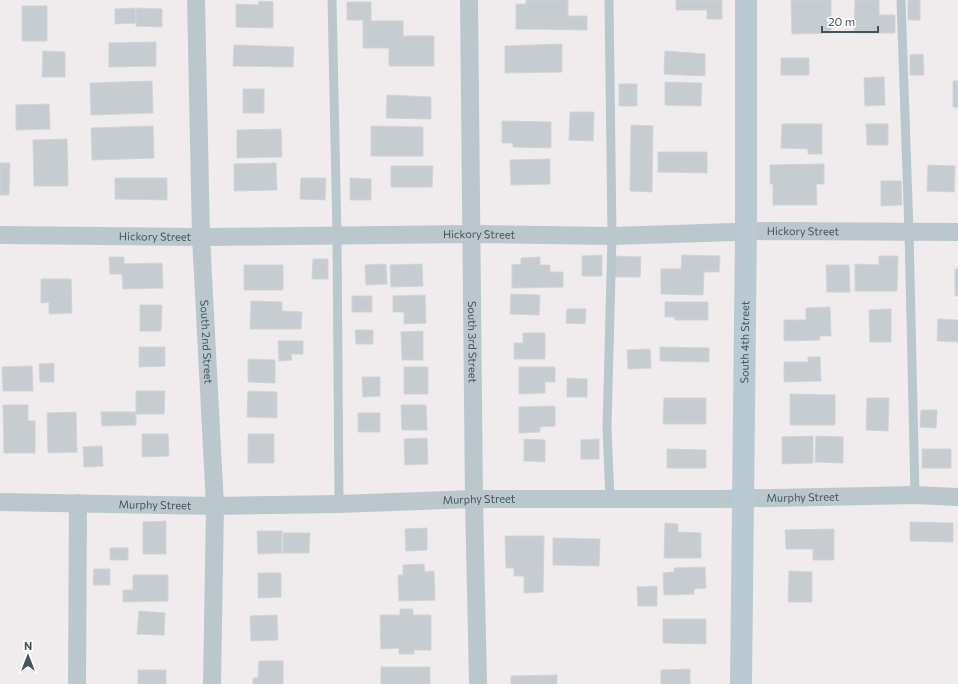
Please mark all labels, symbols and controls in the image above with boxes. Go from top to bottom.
scale bar [822,8,878,34]
text: 20 m [828,14,855,28]
street label: Hickory Street [767,224,839,237]
street label: Hickory Street [443,227,516,241]
street label: Hickory Street [119,229,192,243]
street label: South 2nd Street [198,299,216,385]
street label: South 4th Street [737,300,751,383]
street label: South 3rd Street [466,301,480,384]
street label: Murphy Street [766,490,840,504]
street label: Murphy Street [442,492,516,506]
street label: Murphy Street [119,497,192,512]
north arrow [8,636,48,676]
text: N [24,639,32,652]

